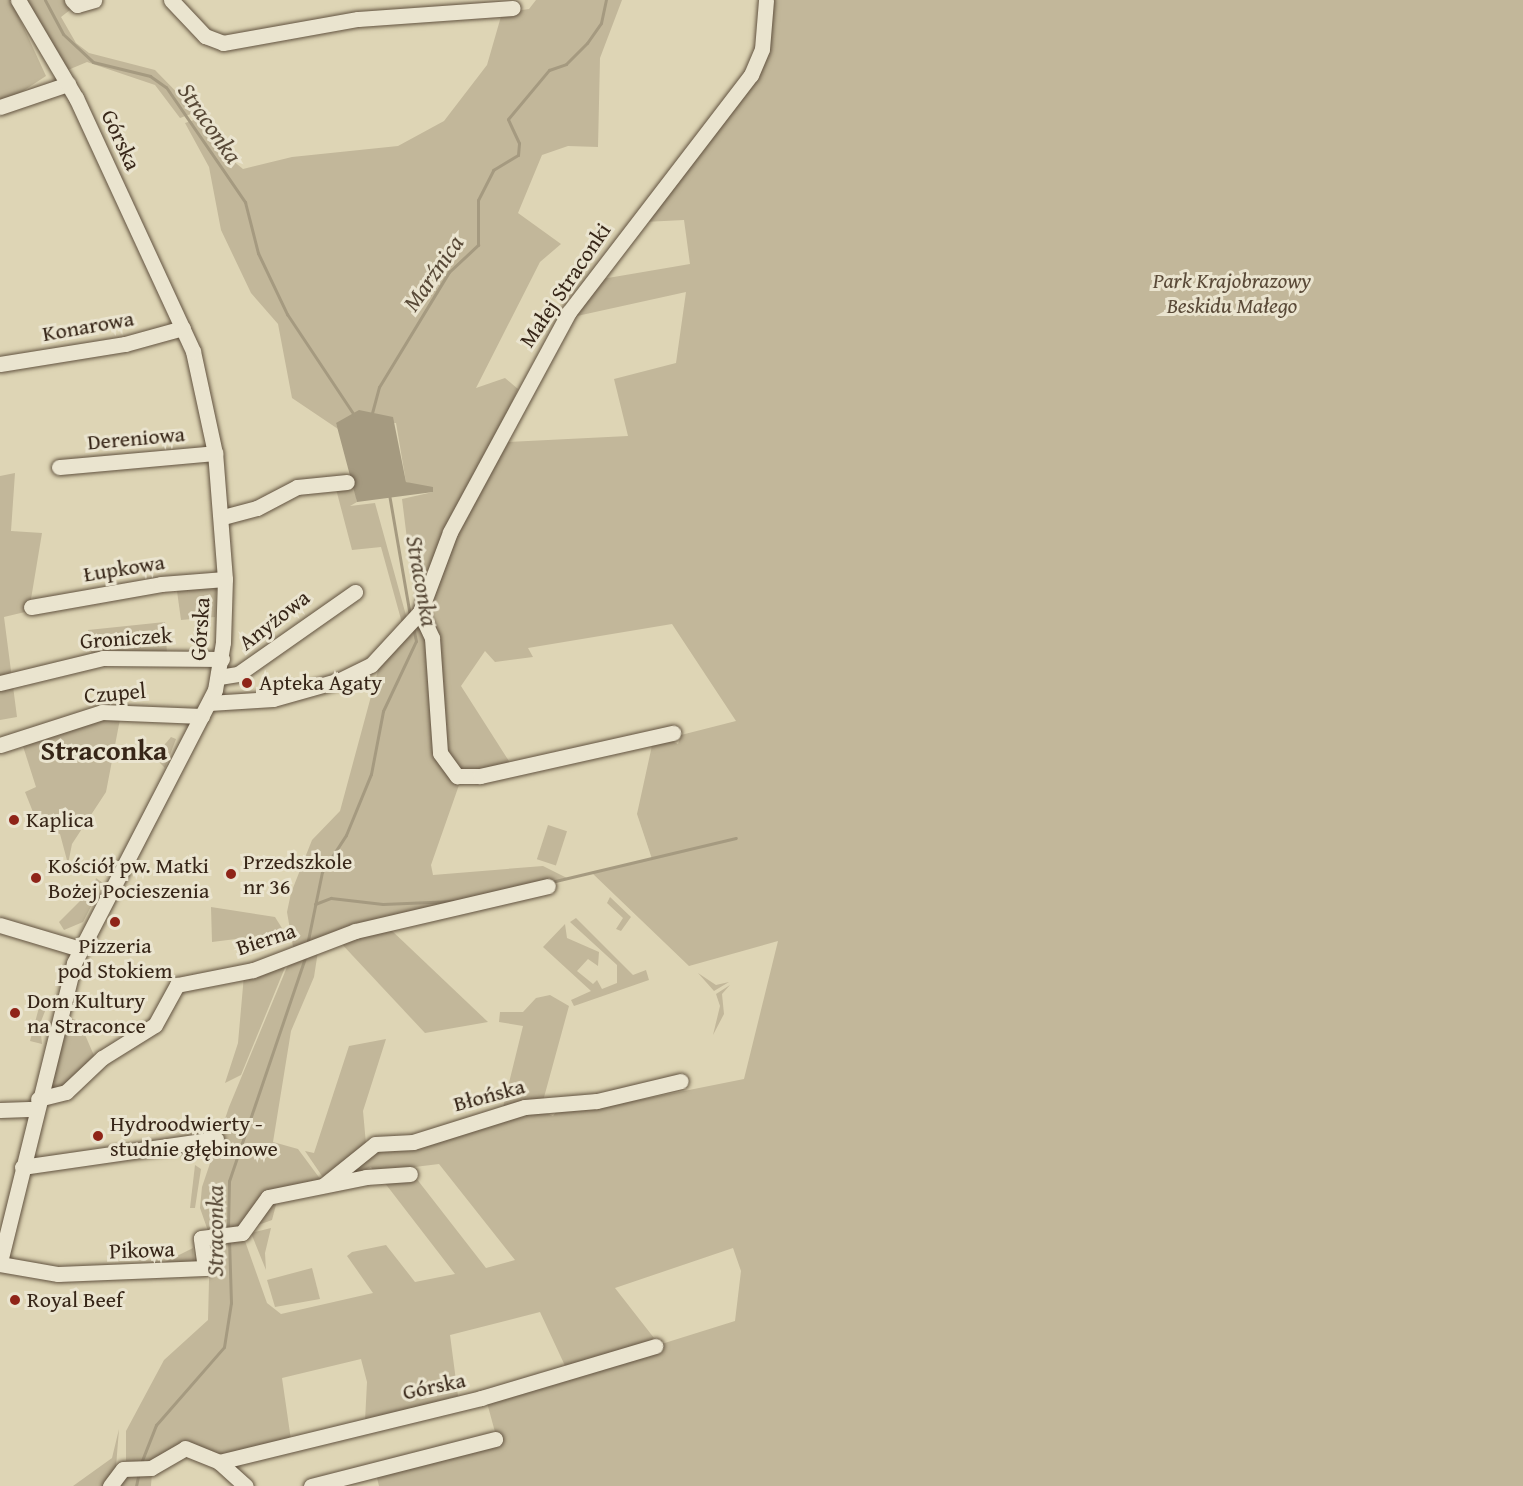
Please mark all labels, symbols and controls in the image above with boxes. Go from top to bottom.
water label: Straconka [172,77,248,169]
street label: Górska [96,106,146,174]
street label: Małej Straconki [514,218,616,352]
water label: Marźnica [397,229,469,317]
park label: Park Krajobrazowy Beskidu Małego [1153,267,1311,318]
street label: Konarowa [40,305,136,347]
street label: Dereniowa [86,421,186,455]
water label: Straconka [400,533,444,629]
street label: Łupkowa [82,549,166,587]
street label: Anyżowa [233,584,315,656]
street label: Górska [185,596,215,662]
street label: Groniczek [79,622,173,654]
place label: Apteka Agaty [259,670,382,696]
marker: Apteka Agaty [240,676,254,690]
street label: Czupel [83,677,147,709]
district label: Straconka [41,733,167,767]
place label: Kaplica [26,807,94,833]
marker: Kaplica [7,813,21,827]
place label: Przedszkole nr 36 [243,848,352,900]
place label: Kościół pw. Matki Bożej Pocieszenia [48,852,209,903]
marker: Przedszkole nr 36 [224,867,238,881]
marker: Kościół pw. Matki Bożej Pocieszenia [29,871,43,885]
marker: Pizzeria pod Stokiem [108,915,122,929]
street label: Bierna [233,917,299,961]
place label: Pizzeria pod Stokiem [57,932,173,984]
place label: Dom Kultury na Straconce [27,987,146,1038]
marker: Dom Kultury na Straconce [8,1006,22,1020]
street label: Błońska [450,1073,528,1117]
place label: Hydroodwierty - studnie głębinowe [110,1110,278,1162]
marker: Hydroodwierty - studnie głębinowe [91,1129,105,1143]
water label: Straconka [201,1185,229,1277]
street label: Pikowa [109,1236,175,1264]
place label: Royal Beef [27,1287,123,1313]
marker: Royal Beef [8,1293,22,1307]
street label: Górska [400,1366,468,1406]

